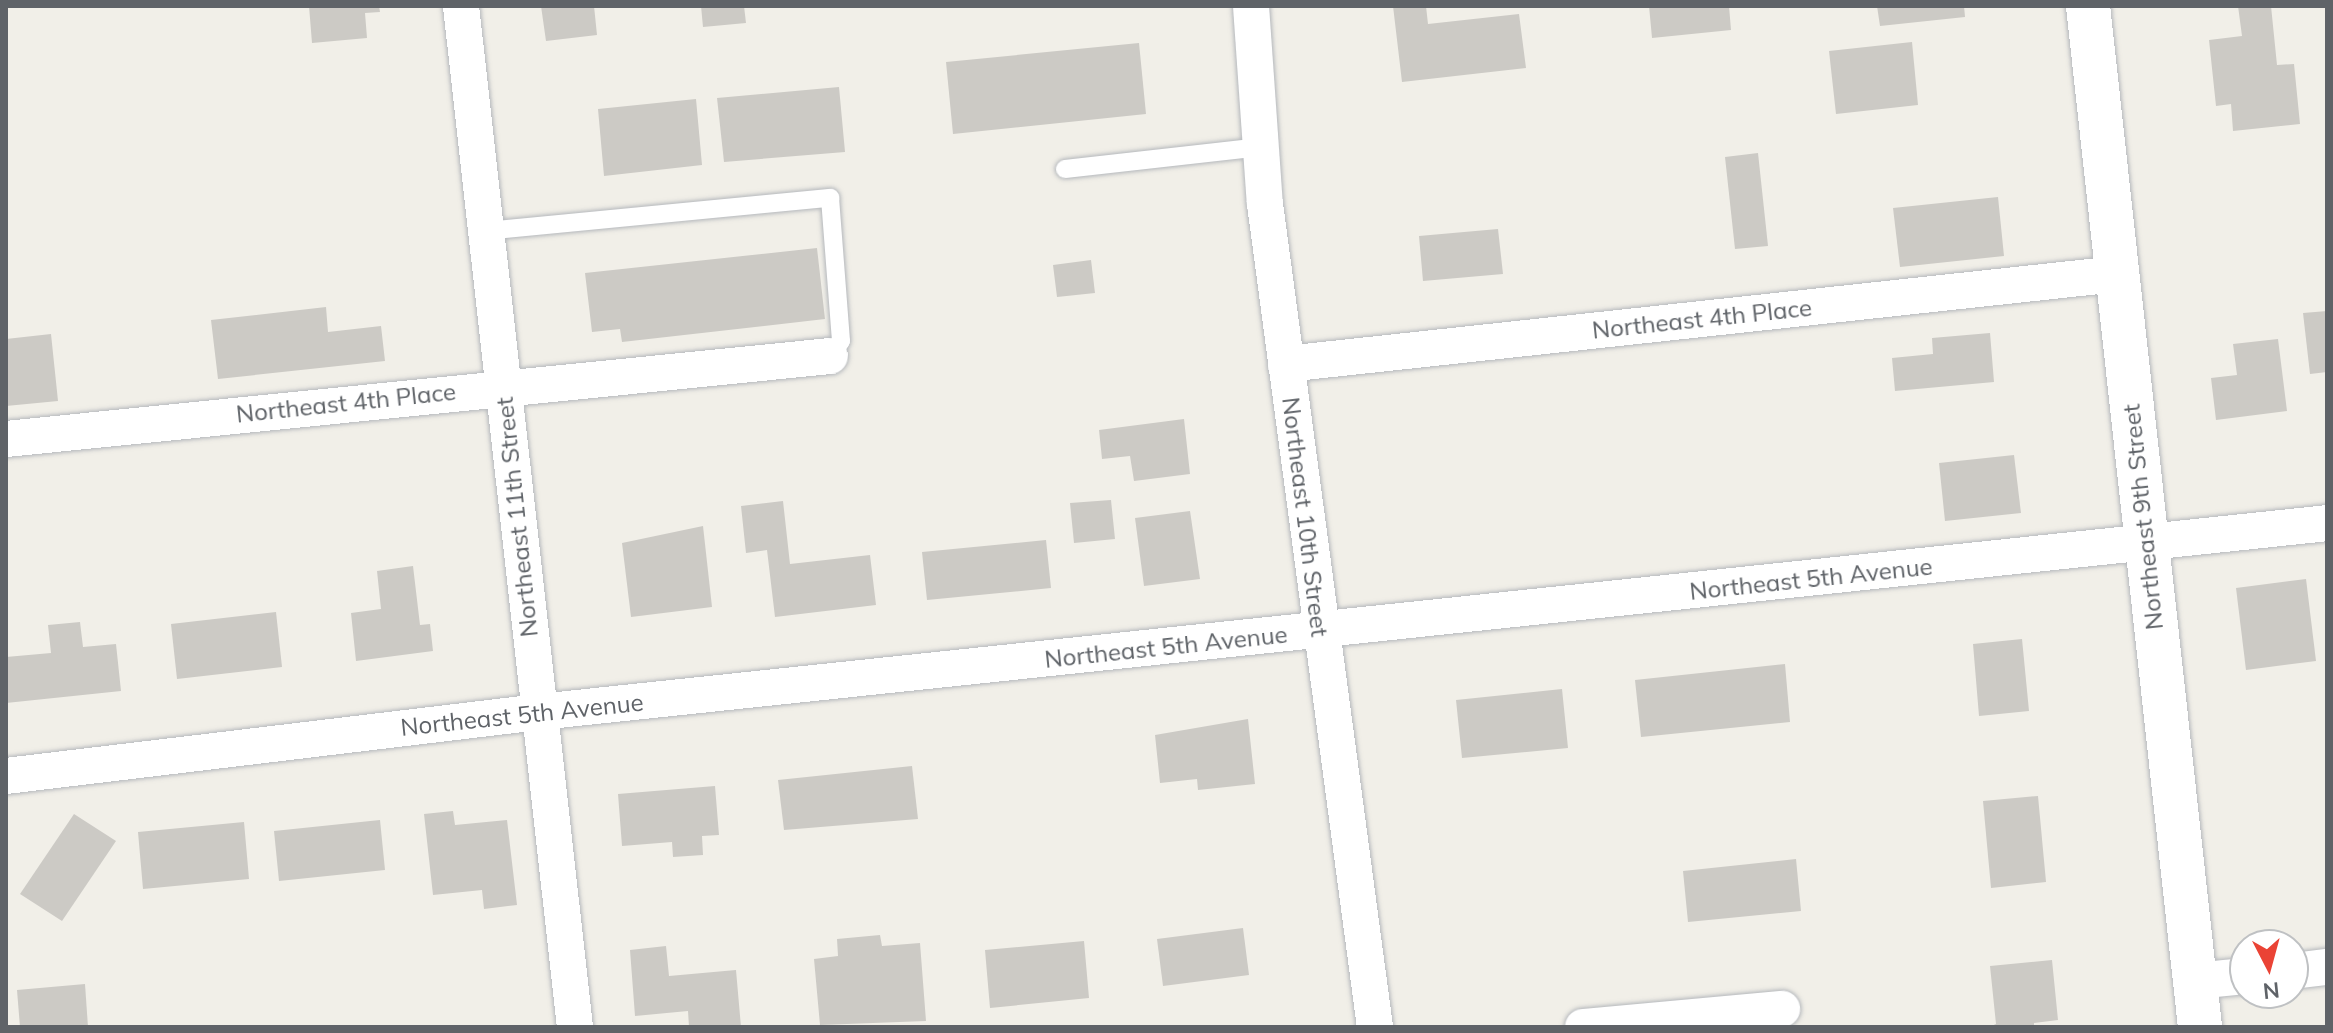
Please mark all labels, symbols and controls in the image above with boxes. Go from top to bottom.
street label: Northeast 4th Place [1591,293,1813,345]
street label: Northeast 4th Place [235,377,457,429]
street label: Northeast 11th Street [490,396,544,638]
street label: Northeast 10th Street [1276,396,1334,638]
street label: Northeast 9th Street [2117,403,2169,631]
street label: Northeast 5th Avenue [1688,552,1934,606]
street label: Northeast 5th Avenue [1043,620,1289,674]
street label: Northeast 5th Avenue [399,688,645,742]
north arrow [2229,929,2309,1009]
text: N [2262,976,2281,1006]

